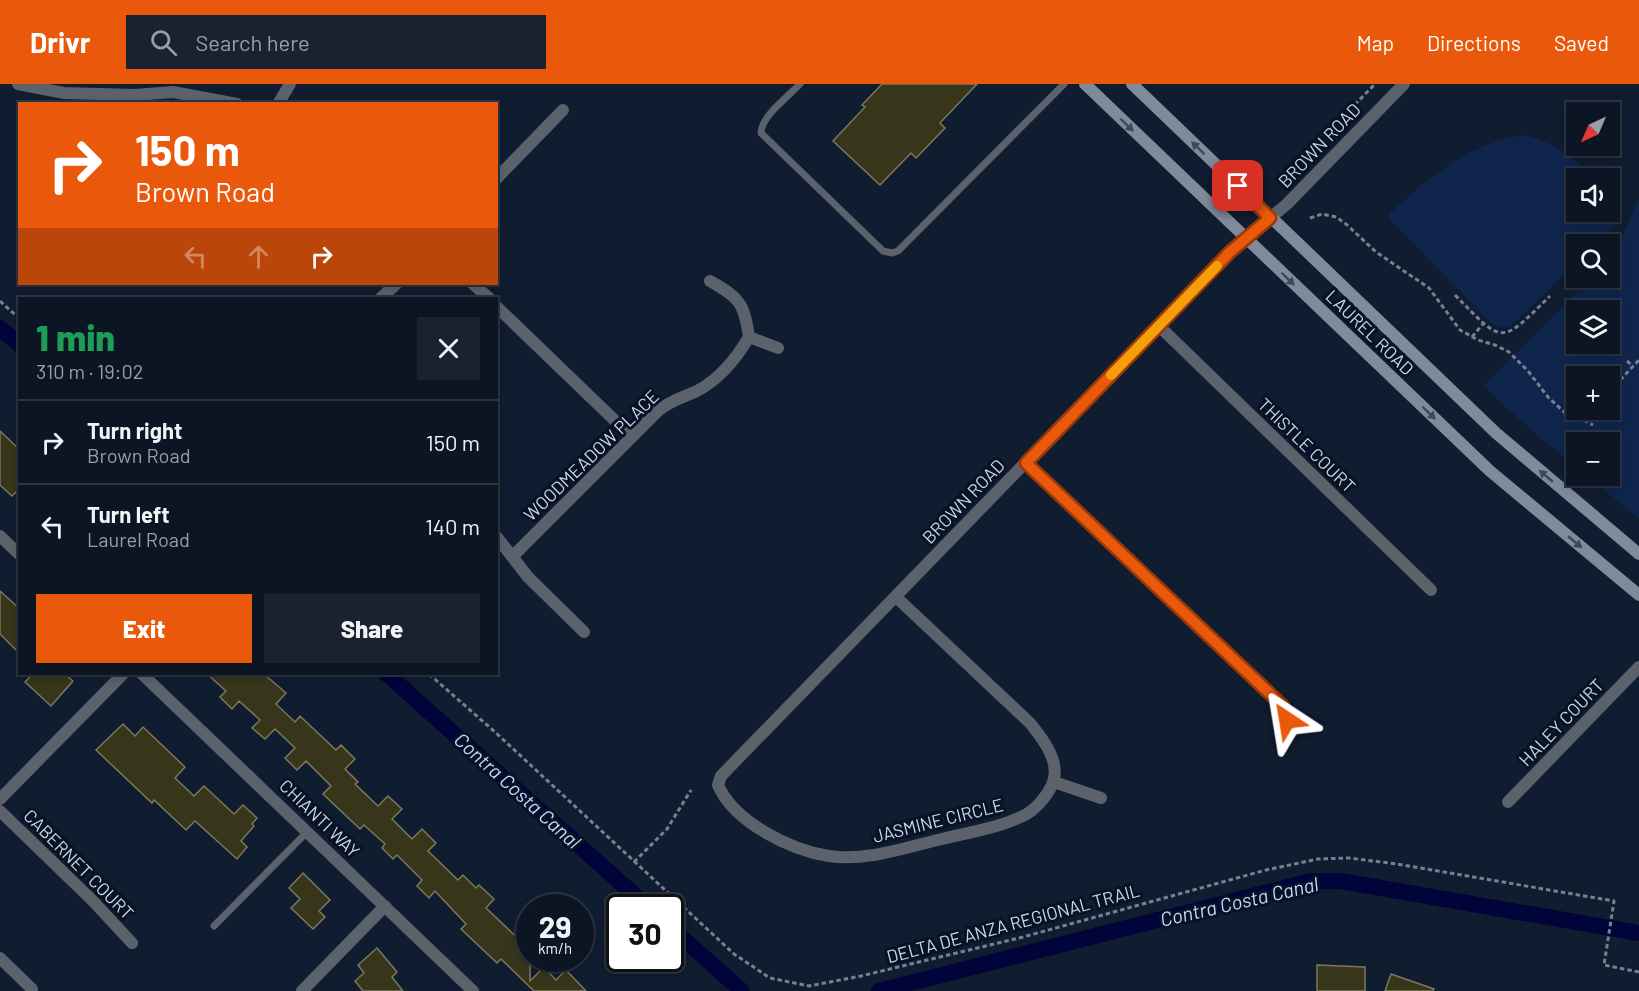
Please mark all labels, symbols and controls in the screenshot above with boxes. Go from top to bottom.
search box [126,15,546,69]
text: Drivr [30,25,90,59]
icon: search [147,26,180,59]
text: Search here [195,29,310,55]
text: Map [1357,30,1394,55]
text: Directions [1427,30,1521,55]
text: Saved [1554,30,1609,55]
street label: BROWN ROAD [1273,98,1365,192]
north arrow [1566,102,1620,156]
map controls [1566,102,1620,486]
one-way arrow [1120,117,1134,131]
text: 150 m [135,124,240,174]
icon: right [36,126,114,204]
one-way arrow [1192,142,1206,156]
pin [1212,160,1263,211]
button: sound [1566,168,1620,222]
icon: arrive [1221,169,1254,202]
text: Brown Road [135,175,275,207]
button: search [1566,234,1620,288]
icon: left [179,240,212,273]
icon: ahead [242,240,275,273]
icon: right [305,240,338,273]
one-way arrow [1280,272,1295,286]
street label: LAUREL ROAD [1322,285,1418,379]
button: layers [1566,300,1620,354]
text: 1 min [36,315,115,358]
button: close [417,317,480,380]
text: 310 m · 19:02 [36,359,143,383]
button: + [1566,366,1620,420]
street label: WOODMEADOW PLACE [519,385,663,525]
street label: THISTLE COURT [1254,393,1360,497]
one-way arrow [1422,406,1437,420]
text: Turn right [87,417,182,443]
icon: right [36,426,69,459]
text: 150 m [426,429,480,455]
button: − [1566,432,1620,486]
text: Brown Road [87,443,191,467]
street label: BROWN ROAD [917,454,1009,548]
one-way arrow [1539,470,1554,483]
text: Turn left [87,501,170,527]
icon: left [36,510,69,543]
text: 140 m [425,513,480,539]
text: Laurel Road [87,527,190,551]
one-way arrow [1567,535,1582,548]
button: Exit [36,594,252,663]
button: Share [264,594,480,663]
street label: HALEY COURT [1514,674,1608,770]
position arrow [1255,688,1319,752]
water label: Contra Costa Canal [450,727,587,853]
street label: CHIANTI WAY [275,774,365,862]
street label: JASMINE CIRCLE [871,793,1005,847]
street label: CABERNET COURT [19,804,139,924]
water label: Contra Costa Canal [1157,871,1321,931]
street label: DELTA DE ANZA REGIONAL TRAIL [884,879,1142,967]
speed limit sign: 30 [606,894,684,972]
text: 29 [539,908,571,944]
text: km/h [538,939,572,957]

